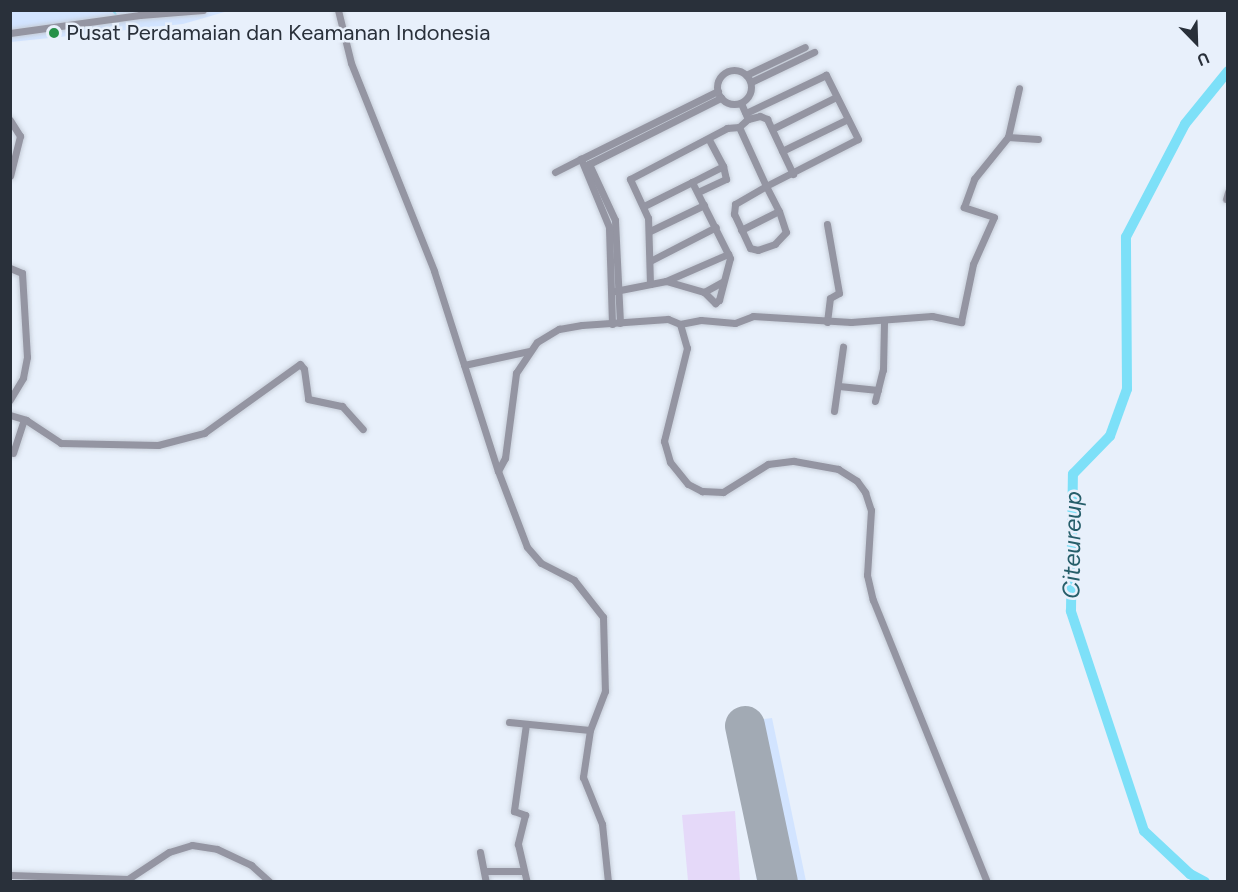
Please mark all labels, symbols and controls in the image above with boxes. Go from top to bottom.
north arrow [1166,12,1226,72]
place label: Pusat Perdamaian dan Keamanan Indonesia [66,20,490,46]
marker: Pusat Perdamaian dan Keamanan Indonesia [47,26,61,40]
text: U [1194,48,1212,70]
water label: Citeureup [1057,491,1087,599]

